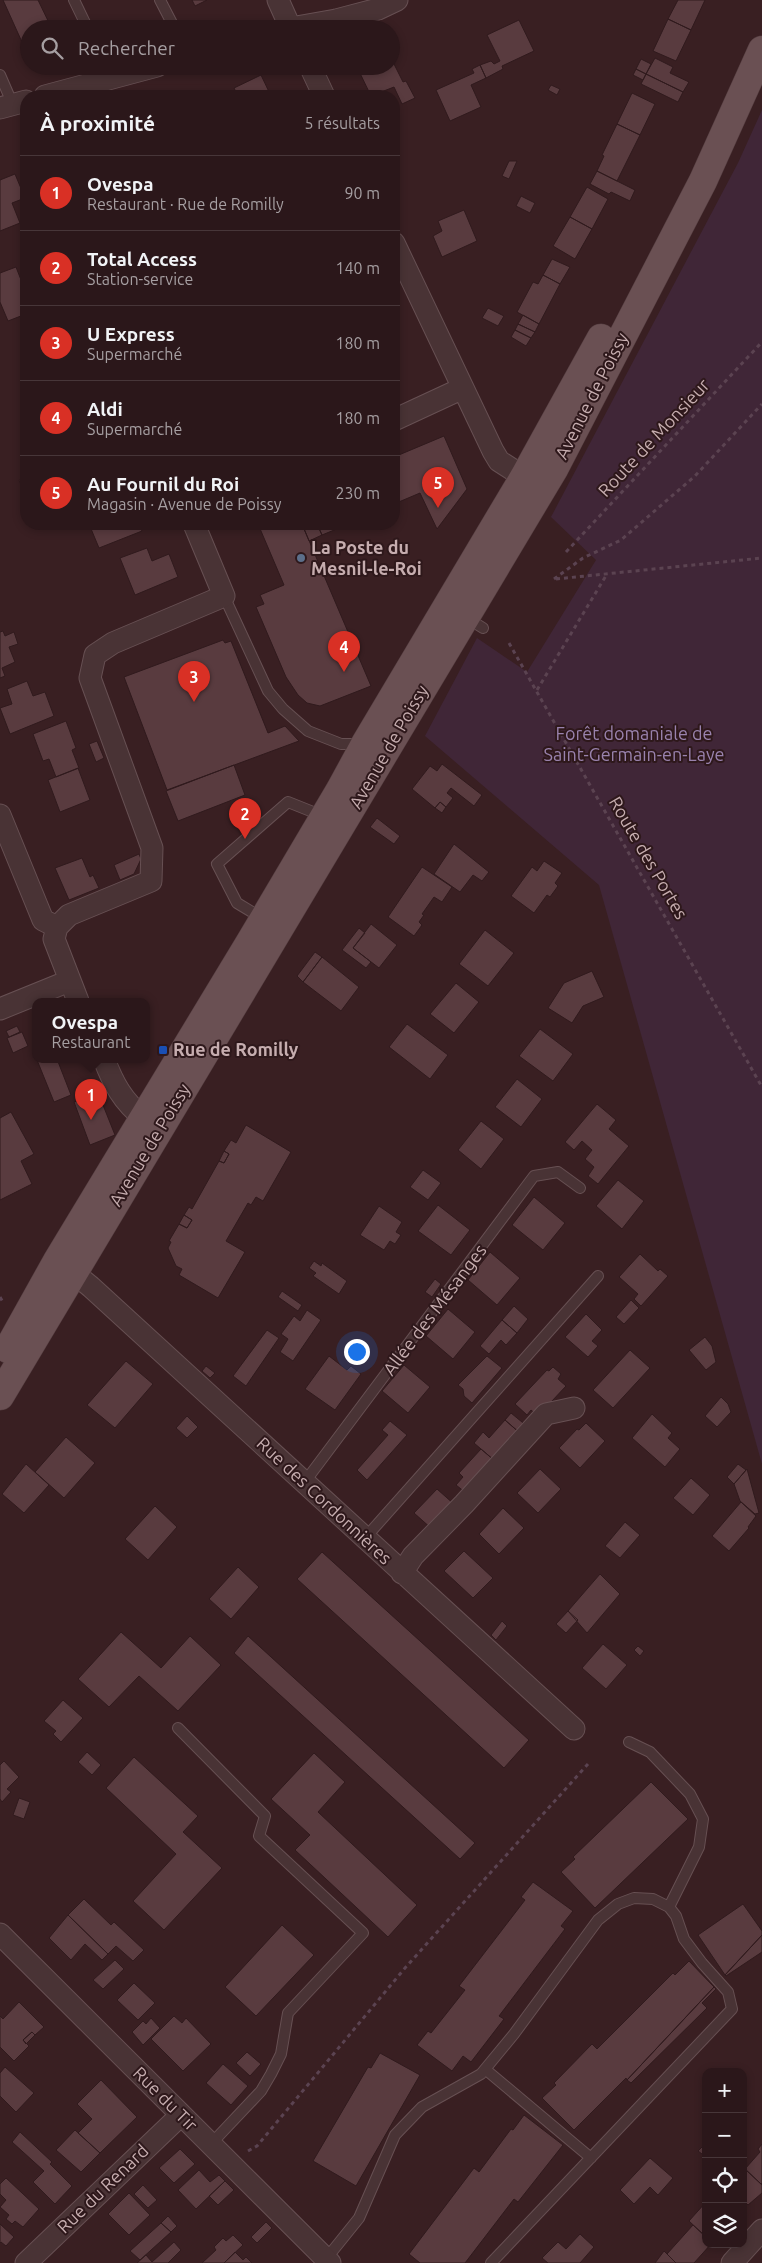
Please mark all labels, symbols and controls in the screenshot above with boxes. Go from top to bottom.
search box [20,20,400,75]
icon: search [38,34,66,62]
text: Rechercher [78,37,175,59]
text: À proximité [40,111,155,135]
text: 5 résultats [304,114,380,132]
text: Ovespa [87,173,154,195]
text: 1 [51,184,61,202]
text: 90 m [344,184,380,202]
text: Restaurant · Rue de Romilly [87,195,284,213]
text: Total Access [87,248,197,270]
text: 2 [51,259,61,277]
text: 140 m [335,259,380,277]
text: Station-service [87,270,193,288]
text: U Express [87,323,175,345]
street label: Avenue de Poissy [551,329,632,462]
text: 3 [51,334,61,352]
text: 180 m [335,334,380,352]
text: Supermarché [87,345,182,363]
street label: Route de Monsieur [594,374,713,500]
text: Aldi [87,398,123,420]
text: 4 [51,409,61,427]
text: 180 m [335,409,380,427]
text: Supermarché [87,420,182,438]
pin: 5 [422,467,454,508]
text: Au Fournil du Roi [87,473,239,495]
text: 5 [51,484,61,502]
text: 230 m [335,484,380,502]
text: Magasin · Avenue de Poissy [87,495,281,513]
place label: La Poste du Mesnil-le-Roi [311,537,422,578]
marker: La Poste du Mesnil-le-Roi [295,552,307,564]
pin: 4 [328,631,360,672]
pin: 3 [178,661,210,702]
street label: Avenue de Poissy [345,681,432,812]
park label: Forêt domaniale de Saint-Germain-en-Laye [544,723,724,764]
street label: Route des Portes [606,793,692,922]
pin: 2 [229,798,261,839]
popup [32,998,150,1063]
text: Ovespa [51,1011,118,1033]
text: Restaurant [51,1033,131,1051]
place label: Rue de Romilly [173,1039,299,1059]
marker: Rue de Romilly [157,1044,169,1056]
pin: 1 [75,1079,107,1120]
street label: Avenue de Poissy [105,1079,194,1209]
street label: Allée des Mésanges [379,1240,490,1379]
your location [344,1339,370,1365]
street label: Rue des Cordonnières [253,1433,396,1568]
street label: Rue du Tir [130,2062,202,2135]
map controls [702,2068,747,2248]
button: + [702,2068,747,2113]
button: − [702,2113,747,2158]
street label: Rue du Renard [53,2140,152,2237]
button: locate [702,2158,747,2203]
button: layers [702,2203,747,2248]

